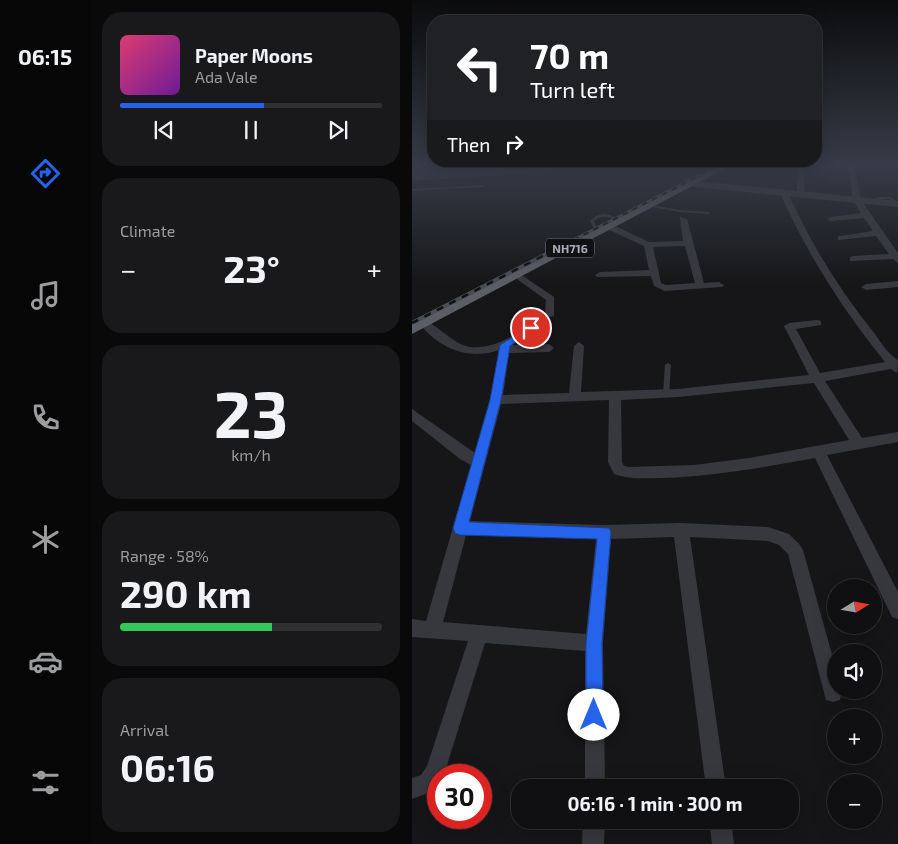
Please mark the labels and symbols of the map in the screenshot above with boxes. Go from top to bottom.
road number: NH716 [546,238,594,258]
pin [510,307,552,349]
north arrow [827,579,882,634]
position arrow [567,688,619,740]
speed limit sign: 30 [427,764,492,829]

